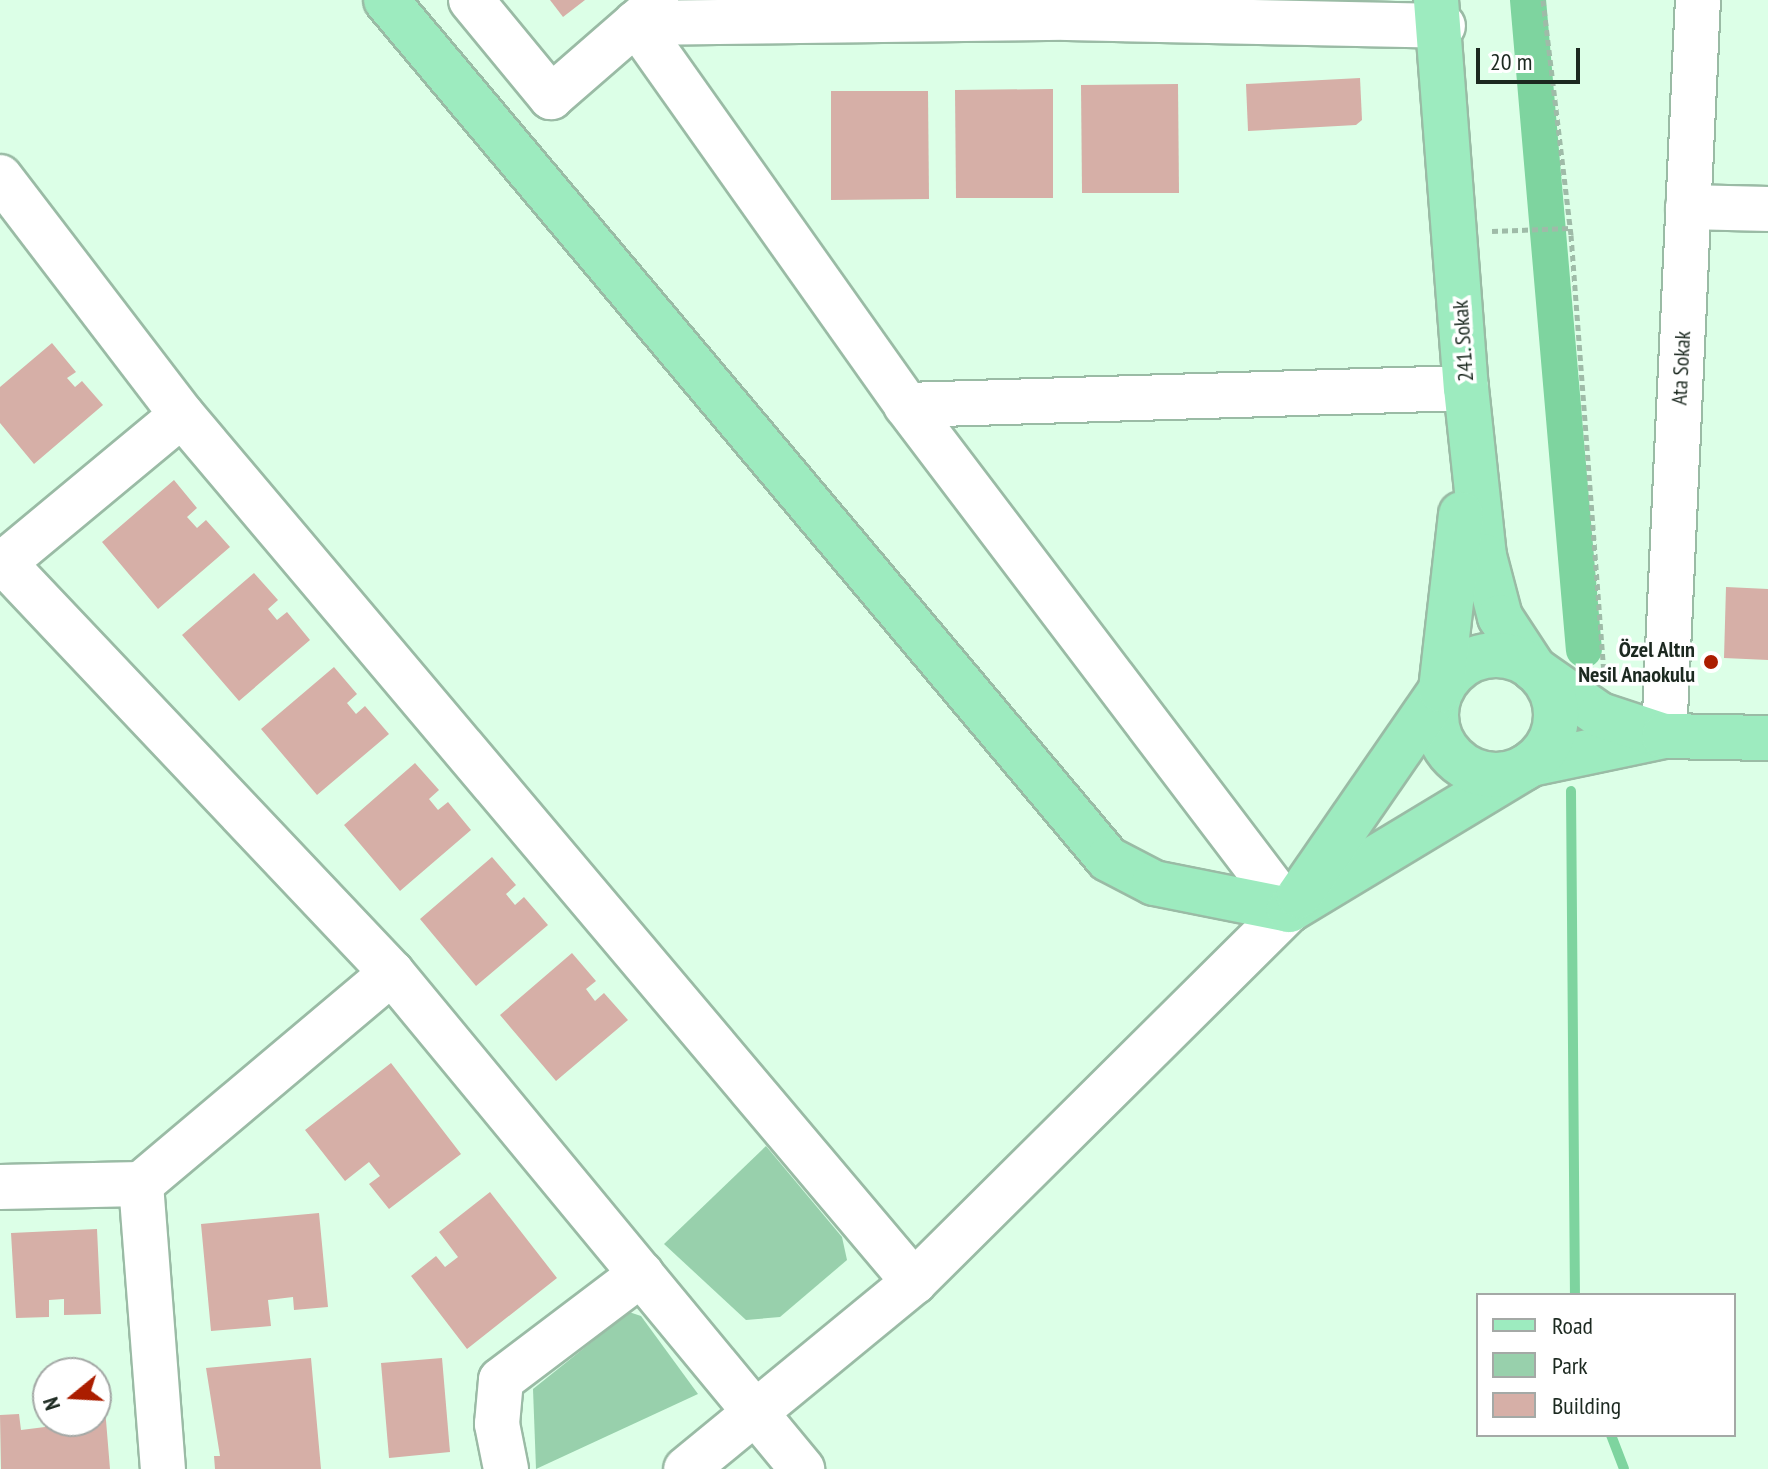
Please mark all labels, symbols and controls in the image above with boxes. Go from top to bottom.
scale bar [1480,32,1584,82]
text: 20 m [1490,46,1532,77]
street label: 241. Sokak [1447,299,1479,383]
street label: Ata Sokak [1666,330,1696,406]
place label: Özel Altın Nesil Anaokulu [1577,636,1695,688]
marker: Özel Altın Nesil Anaokulu [1702,653,1720,671]
legend [1476,1293,1736,1437]
text: Road [1552,1310,1593,1341]
text: Park [1552,1350,1588,1381]
north arrow [32,1357,112,1437]
text: Building [1552,1390,1621,1421]
text: N [36,1394,66,1414]

